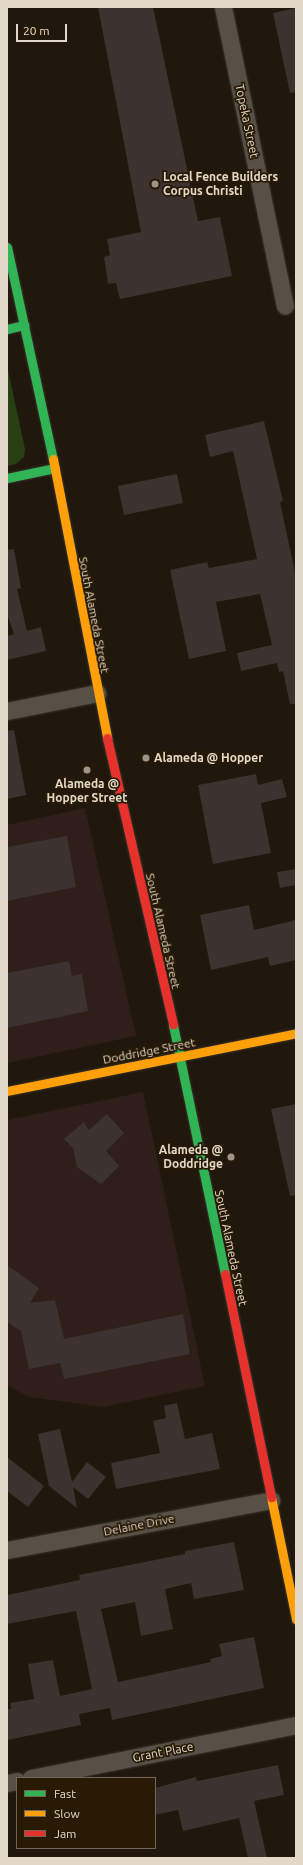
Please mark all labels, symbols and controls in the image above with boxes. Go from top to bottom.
scale bar [18,16,69,42]
text: 20 m [23,24,50,37]
street label: Topeka Street [232,83,262,159]
place label: Local Fence Builders Corpus Christi [163,170,278,198]
marker: Local Fence Builders Corpus Christi [150,179,160,189]
street label: South Alameda Street [76,556,112,674]
place label: Alameda @ Hopper [154,751,263,765]
marker: Alameda @ Hopper [141,753,151,763]
marker: Alameda @ Hopper Street [82,765,92,775]
place label: Alameda @ Hopper Street [47,777,127,805]
street label: South Alameda Street [143,872,183,990]
street label: Doddridge Street [102,1035,196,1067]
place label: Alameda @ Doddridge [159,1143,223,1171]
marker: Alameda @ Doddridge [226,1152,236,1162]
street label: South Alameda Street [212,1189,250,1307]
street label: Delaine Drive [102,1511,176,1539]
street label: Grant Place [131,1739,195,1765]
legend [16,1777,156,1849]
text: Fast [54,1787,76,1800]
text: Slow [54,1807,80,1820]
text: Jam [54,1827,76,1840]

